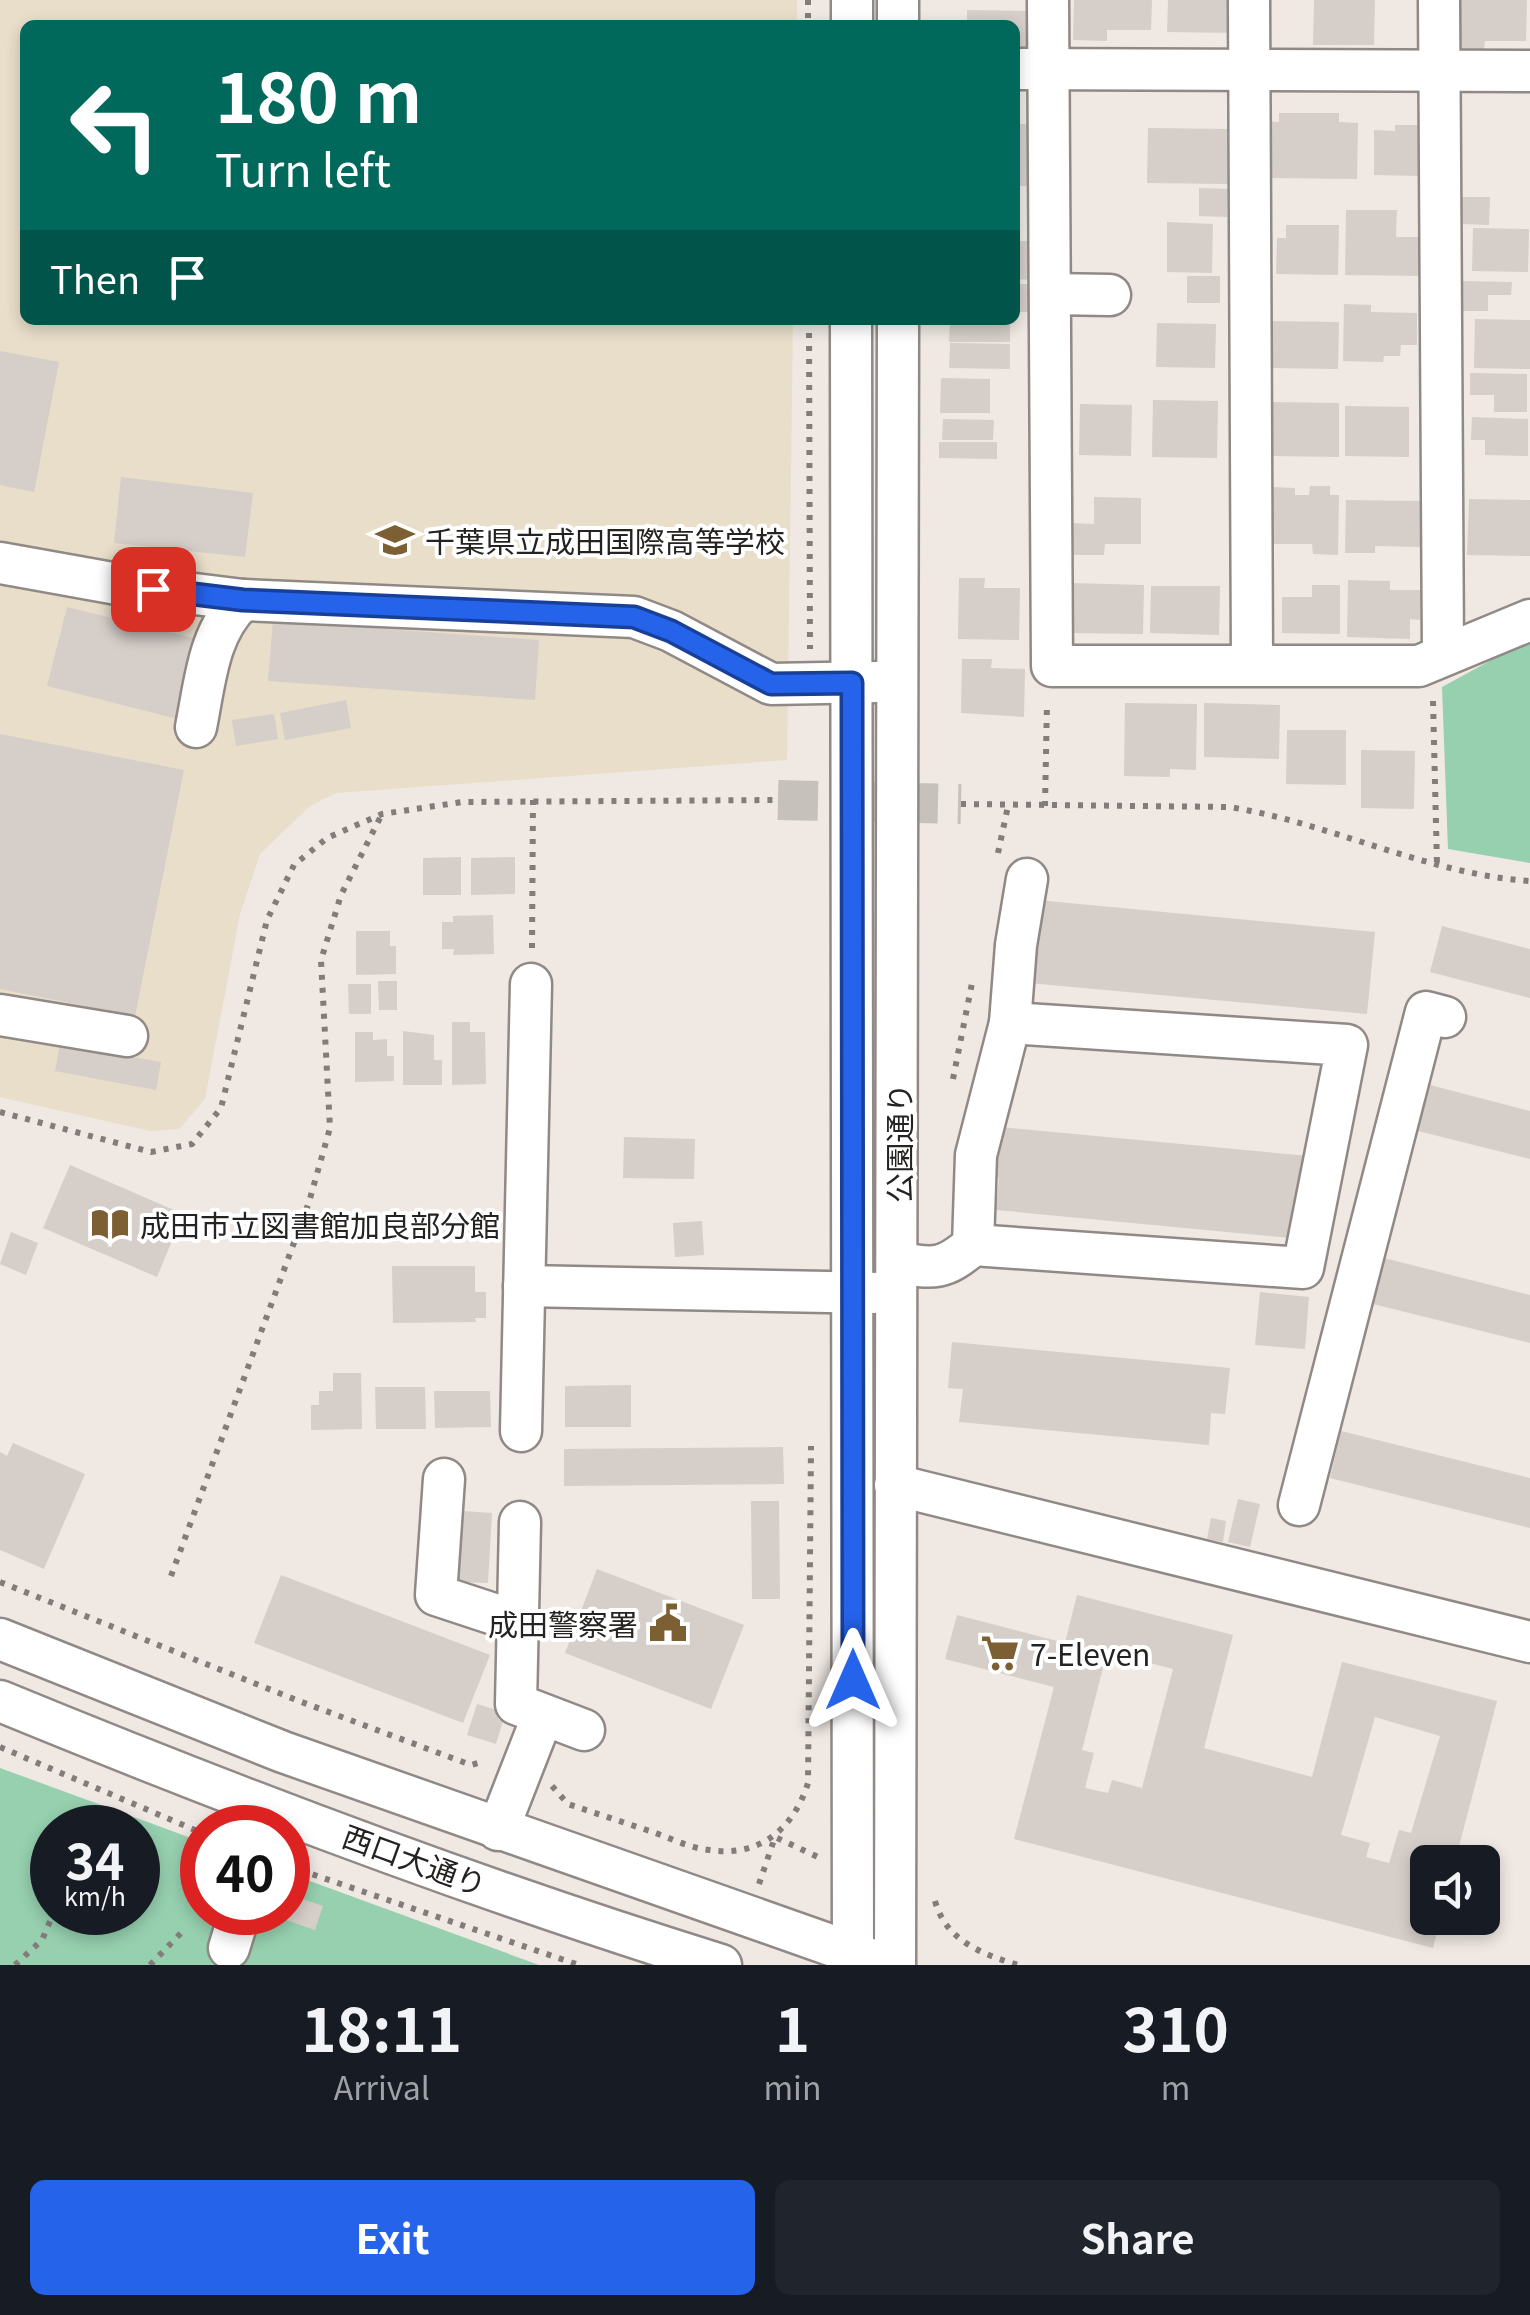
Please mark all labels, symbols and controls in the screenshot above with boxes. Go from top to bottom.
text: 180 m [215,42,422,143]
icon: left [50,60,180,190]
text: Turn left [215,135,391,200]
text: Then [50,250,140,305]
icon: arrive [160,250,215,305]
place label: 千葉県立成田国際高等学校 [425,518,785,562]
school or university icon: 千葉県立成田国際高等学校 [374,519,416,561]
pin [111,547,196,632]
icon: arrive [126,562,181,617]
street label: 公園通り [876,1083,920,1203]
place label: 成田市立図書館加良部分館 [140,1202,500,1246]
library icon: 成田市立図書館加良部分館 [89,1203,131,1245]
place label: 成田警察署 [488,1601,638,1645]
public building icon: 成田警察署 [647,1602,689,1644]
position arrow [801,1628,905,1732]
place label: 7-Eleven [1030,1631,1150,1675]
supermarket icon: 7-Eleven [979,1632,1021,1674]
speed limit sign: 40 [180,1805,310,1935]
street label: 西口大通り [337,1813,493,1905]
text: 34 [66,1822,125,1894]
map controls [1410,1845,1500,1935]
button: sound [1410,1845,1500,1935]
text: km/h [64,1877,126,1913]
text: 18:11 [301,1982,462,2069]
text: 1 [775,1982,810,2069]
text: 310 [1123,1982,1229,2069]
text: Arrival [334,2063,430,2109]
text: min [763,2063,821,2109]
text: m [1161,2063,1191,2109]
button: Exit [30,2180,755,2295]
button: Share [775,2180,1500,2295]

